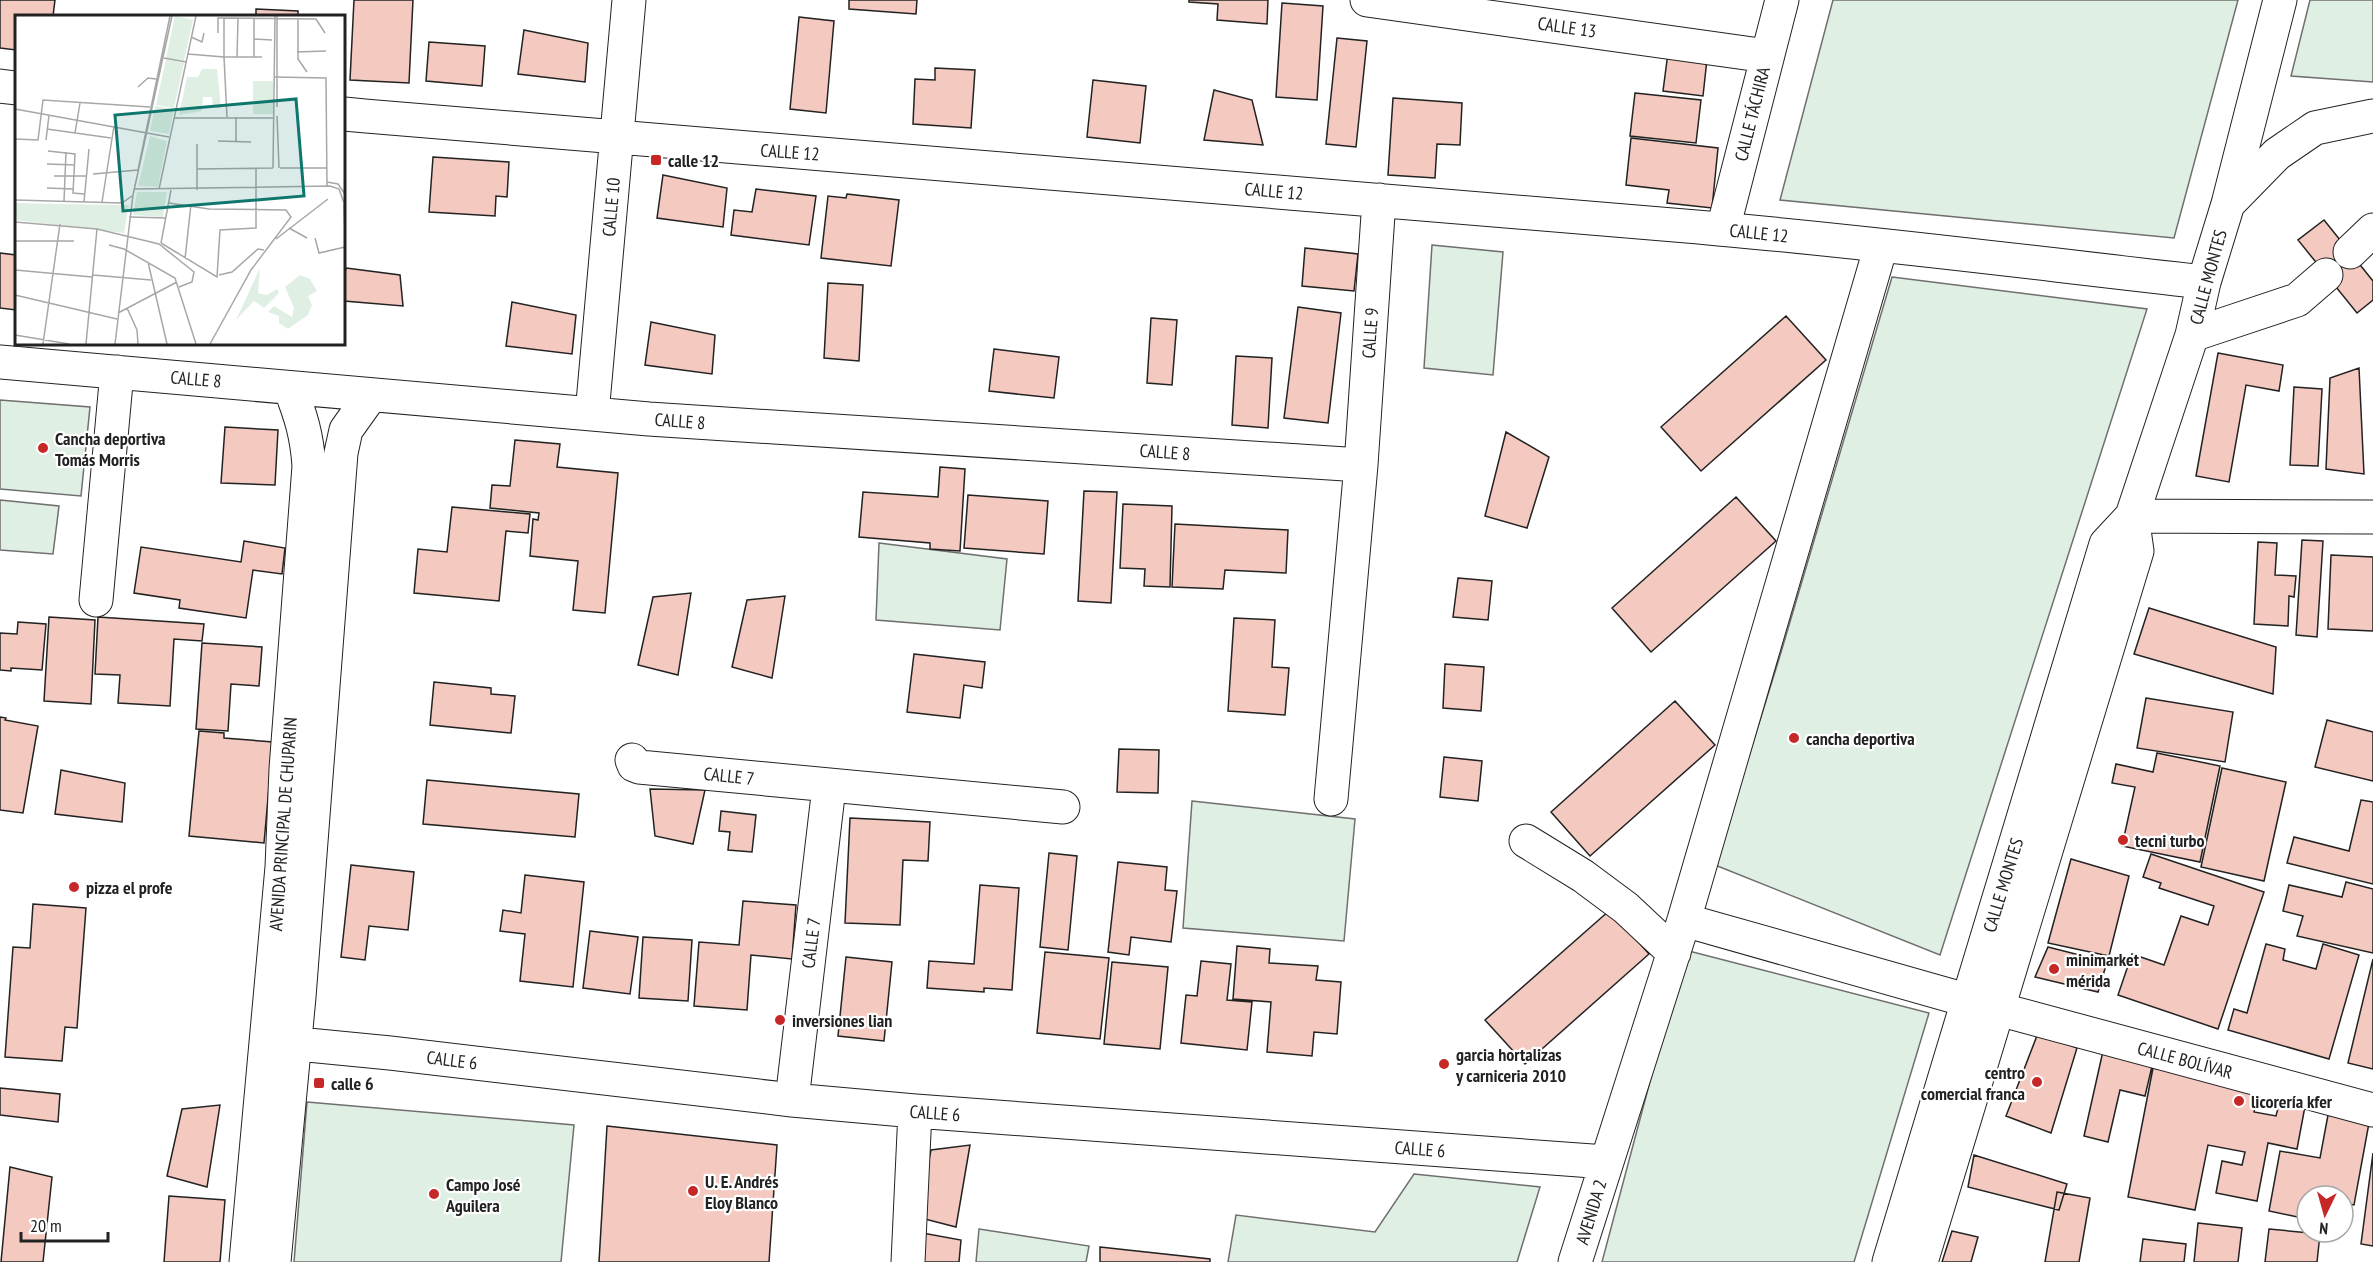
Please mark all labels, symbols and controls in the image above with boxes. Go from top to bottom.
street label: CALLE 13 [1536,12,1598,42]
inset map [15,15,345,345]
street label: CALLE TÁCHIRA [1729,64,1775,164]
street label: CALLE 12 [760,138,820,166]
place label: calle 12 [668,149,719,172]
marker: calle 12 [649,153,663,167]
street label: CALLE 10 [597,177,625,237]
street label: CALLE 12 [1244,177,1304,205]
street label: CALLE 12 [1728,218,1790,248]
street label: CALLE MONTES [2184,227,2232,327]
street label: CALLE 9 [1357,307,1383,359]
street label: CALLE 8 [170,365,222,393]
street label: CALLE 8 [654,408,706,434]
place label: Cancha deportiva Tomás Morris [55,427,166,471]
street label: CALLE 8 [1139,439,1191,465]
marker: Cancha deportiva Tomás Morris [36,441,50,455]
street label: AVENIDA PRINCIPAL DE CHUPARIN [264,716,302,932]
place label: cancha deportiva [1806,727,1915,750]
marker: cancha deportiva [1787,731,1801,745]
street label: CALLE 7 [702,762,756,790]
place label: tecni turbo [2135,829,2205,852]
marker: tecni turbo [2116,833,2130,847]
street label: CALLE MONTES [1978,835,2028,935]
place label: pizza el profe [86,876,173,899]
marker: pizza el profe [67,880,81,894]
street label: CALLE 7 [796,916,826,970]
place label: minimarket mérida [2066,948,2140,992]
marker: minimarket mérida [2047,962,2061,976]
place label: inversiones lian [792,1009,892,1032]
marker: inversiones lian [773,1013,787,1027]
street label: CALLE BOLÍVAR [2135,1036,2235,1084]
place label: garcia hortalizas y carniceria 2010 [1455,1043,1566,1087]
street label: CALLE 6 [425,1045,479,1075]
marker: garcia hortalizas y carniceria 2010 [1437,1057,1451,1071]
place label: centro comercial franca [1921,1061,2025,1105]
place label: calle 6 [331,1072,373,1095]
marker: centro comercial franca [2030,1075,2044,1089]
marker: calle 6 [312,1076,326,1090]
place label: licorería kfer [2251,1090,2333,1113]
marker: licorería kfer [2232,1094,2246,1108]
street label: CALLE 6 [909,1100,961,1126]
street label: CALLE 6 [1394,1136,1446,1162]
place label: U. E. Andrés Eloy Blanco [705,1170,779,1214]
place label: Campo José Aguilera [445,1173,521,1217]
street label: AVENIDA 2 [1570,1177,1612,1247]
marker: U. E. Andrés Eloy Blanco [686,1184,700,1198]
north arrow [2295,1184,2355,1244]
marker: Campo José Aguilera [427,1187,441,1201]
scale bar [21,1205,108,1243]
text: 20 m [30,1214,62,1237]
text: N [2319,1219,2329,1239]

